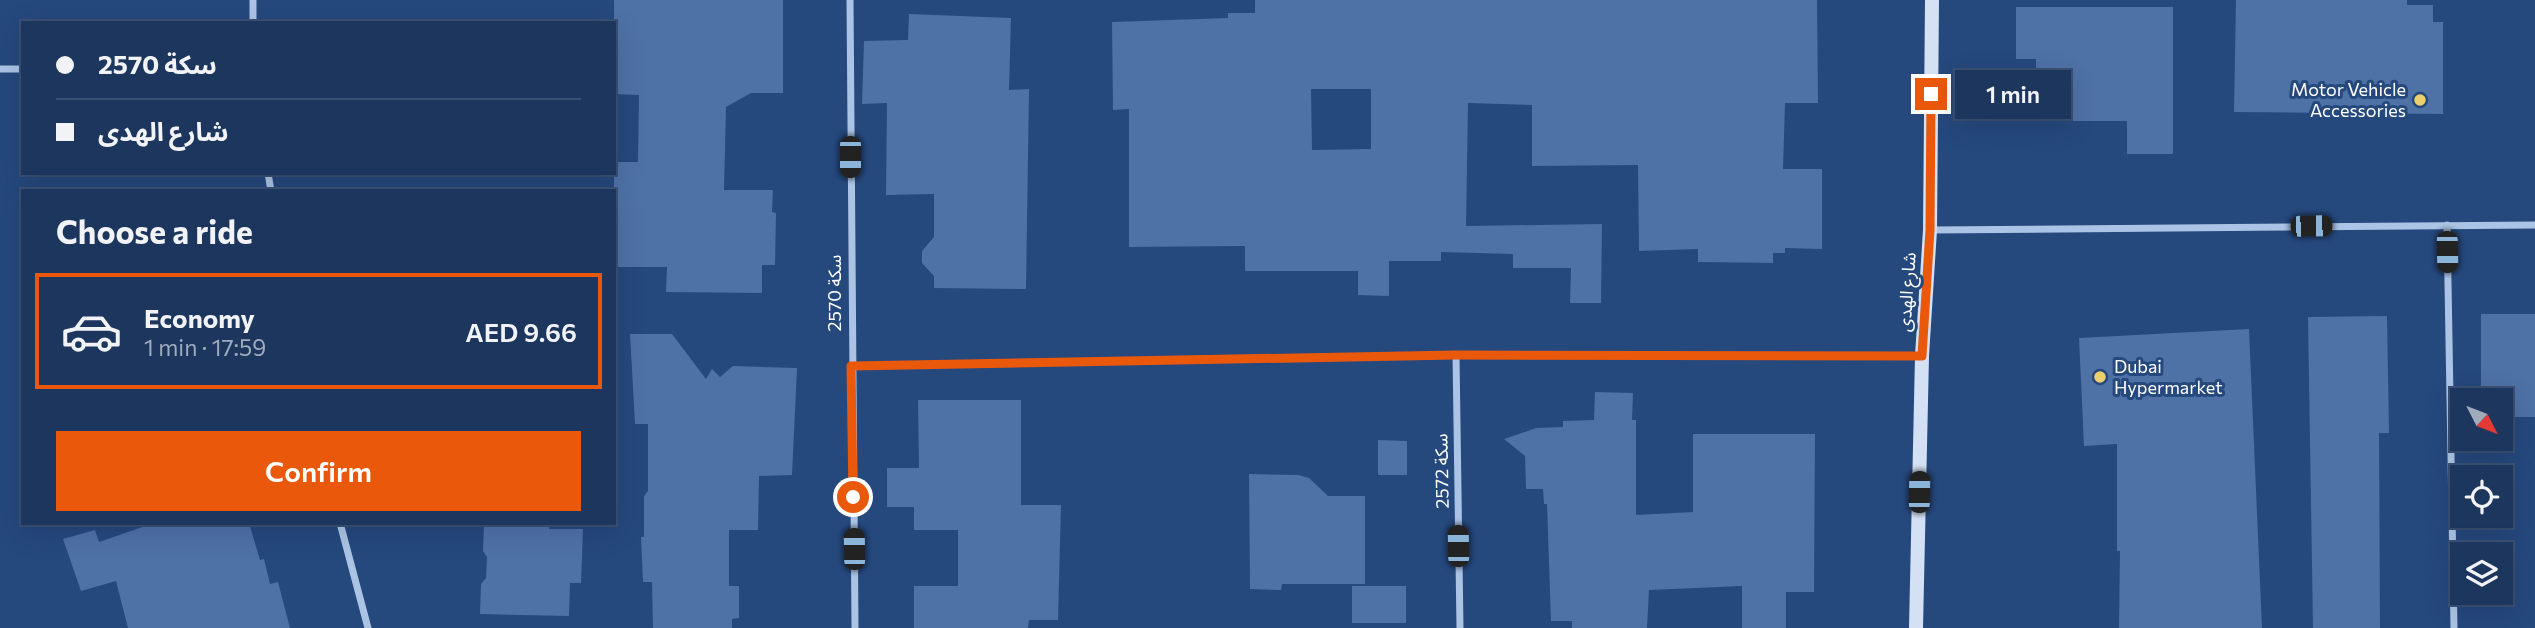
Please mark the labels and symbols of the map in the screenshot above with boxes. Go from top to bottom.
callout: 1 min [1955,70,2071,119]
route end [1915,78,1947,110]
place label: Motor Vehicle Accessories [2291,78,2406,121]
marker: Motor Vehicle Accessories [2412,92,2428,108]
car [840,136,861,178]
car [2290,215,2333,237]
car [2437,231,2458,273]
street label: شارع الهدى [1892,251,1924,333]
street label: سكة 2570 [823,255,845,331]
place label: Dubai Hypermarket [2114,355,2223,398]
marker: Dubai Hypermarket [2092,369,2108,385]
north arrow [2450,388,2513,452]
street label: سكة 2572 [1429,433,1453,509]
car [1909,471,1930,513]
route start [837,481,869,513]
car [1448,525,1469,567]
car [844,528,865,570]

